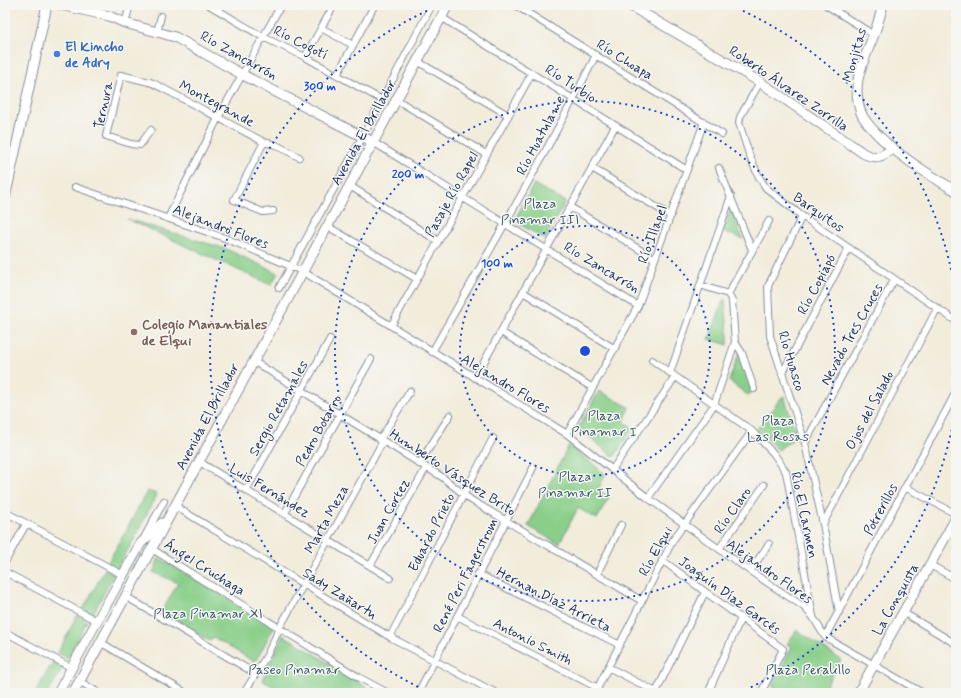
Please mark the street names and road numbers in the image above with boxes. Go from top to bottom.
street label: Río Cogotí [269,22,331,66]
street label: Monjitas [839,26,871,85]
street label: Río Zancarrón [197,27,280,85]
street label: Río Choapa [593,35,656,84]
street label: Roberto Álvarez Zorrilla [725,42,852,136]
street label: Río Turbio [541,61,600,107]
street label: Montegrande [176,76,257,131]
street label: Avenida El Brillador [327,76,401,189]
street label: Ternura [90,79,118,131]
street label: Río Huatulame [512,93,569,178]
street label: Pasaje Río Rapel [421,148,483,240]
street label: Barquitos [789,189,847,237]
street label: Alejandro Flores [170,200,271,253]
street label: Río Illapel [634,203,672,266]
street label: Río Zancarrón [560,238,643,298]
street label: Río Copiapó [793,251,840,318]
street label: Nevado Tres Cruces [817,281,887,388]
street label: Río Huasco [773,329,809,394]
street label: Alejandro Flores [457,350,554,418]
street label: Sergio Retamales [245,358,313,460]
street label: Avenida El Brillador [172,360,244,473]
street label: Ojos del Salado [842,368,898,453]
street label: Pedro Botarro [292,391,346,470]
street label: Humberto Vásquez Brito [386,425,519,521]
street label: Luis Fernández [226,460,313,522]
street label: Río El Carmen [786,470,822,560]
street label: Juan Cortez [363,475,414,548]
street label: Potrerillos [860,480,902,539]
street label: Marta Meza [301,482,353,557]
street label: Río Claro [710,484,755,538]
street label: Eduardo Prieto [404,490,459,575]
street label: René Peri Fagerstrom [429,515,503,636]
street label: Río Elqui [635,523,677,579]
street label: Alejandro Flores [723,535,816,608]
street label: Ángel Cruchaga [160,536,248,602]
street label: Joaquín Díaz Garcés [675,553,784,639]
street label: La Conquista [869,560,923,639]
street label: Hernan Díaz Arrieta [493,563,614,637]
street label: Sady Zañartu [299,564,380,624]
street label: Antonio Smith [490,614,575,670]

